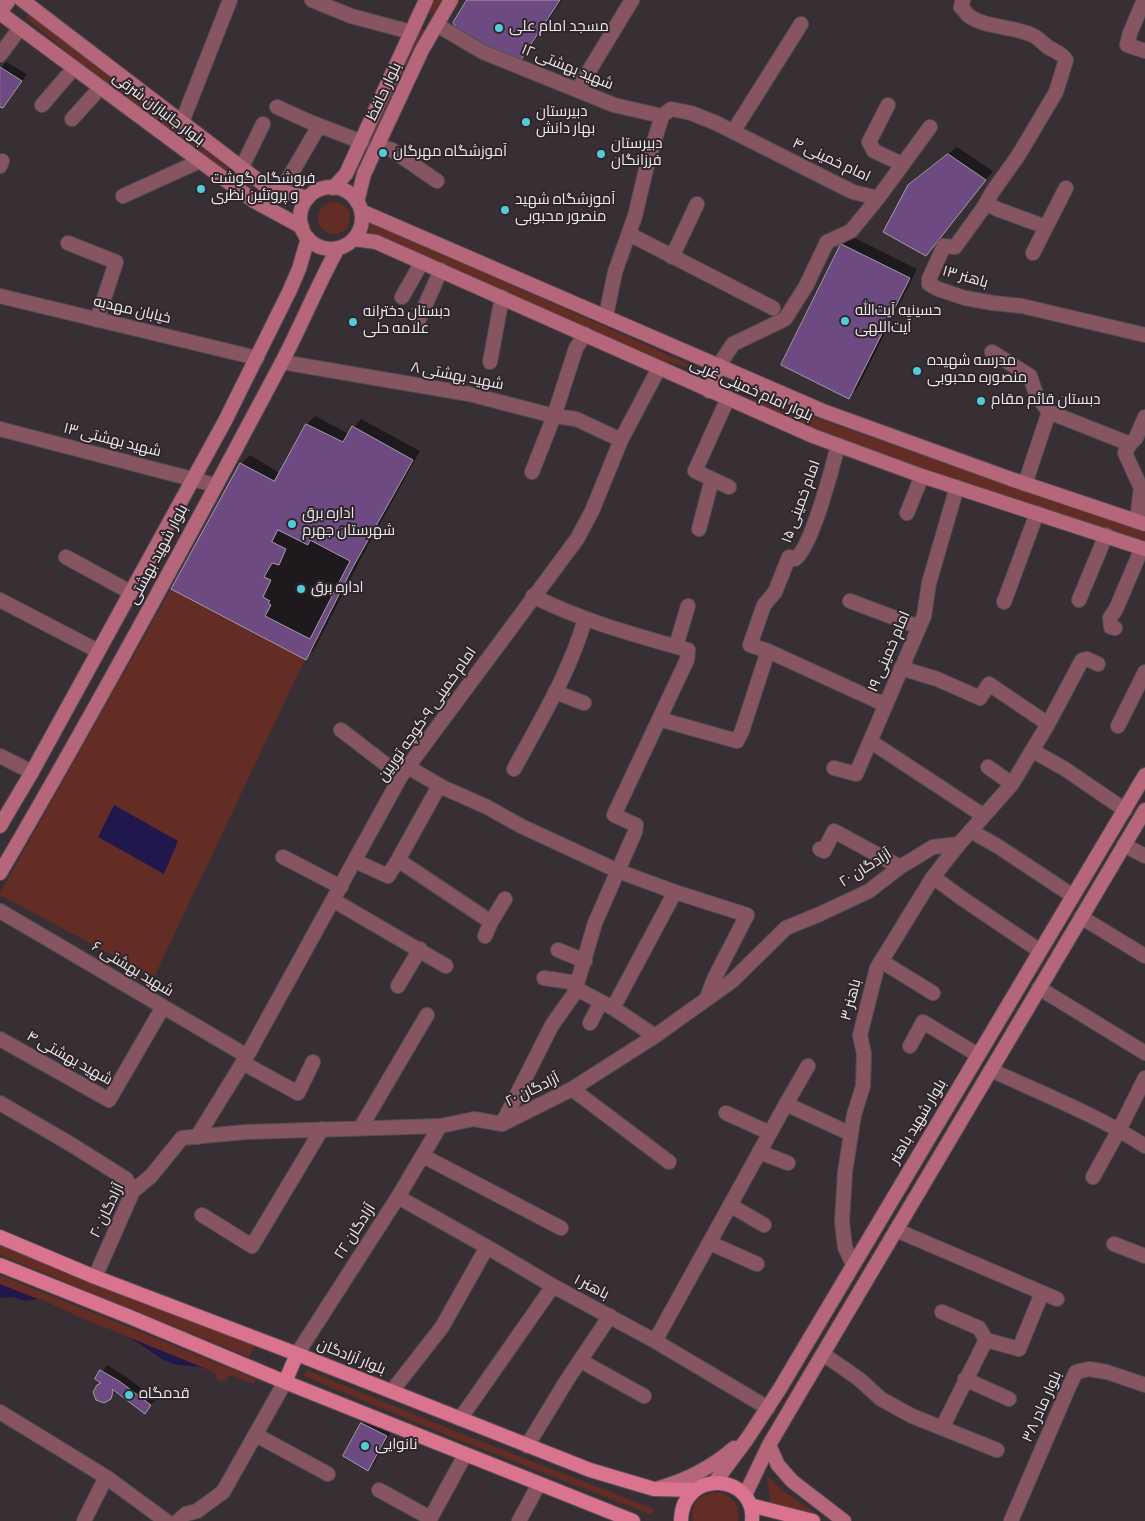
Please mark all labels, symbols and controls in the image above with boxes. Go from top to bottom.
place label: مسجد امام علی [509,19,609,37]
marker: مسجد امام علی [493,22,505,34]
street label: شهید بهشتی ۱۲ [518,41,616,95]
street label: بلوار حافظ [364,60,406,124]
street label: بلوار جانبازان شرقی [108,69,208,151]
place label: دبیرستان بهار دانش [536,104,595,139]
marker: دبیرستان بهار دانش [520,116,532,128]
street label: امام خمینی ۴ [789,135,873,187]
place label: دبیرستان فرزانگان [611,136,662,171]
place label: آموزشگاه مهرگان [393,144,507,162]
marker: آموزشگاه مهرگان [377,147,389,159]
marker: دبیرستان فرزانگان [595,148,607,160]
place label: فروشگاه گوشت و پروتئین نظری [211,171,315,206]
marker: فروشگاه گوشت و پروتئین نظری [195,183,207,195]
place label: آموزشگاه شهید منصور محبوبی [515,192,615,227]
marker: آموزشگاه شهید منصور محبوبی [499,204,511,216]
street label: باهنر ۱۳ [940,263,990,293]
street label: خیابان مهدیه [92,293,172,329]
place label: حسینیه آیت‌الله آیت‌اللهی [855,303,941,338]
place label: دبستان دخترانه علامه حلی [363,304,450,339]
marker: حسینیه آیت‌الله آیت‌اللهی [839,315,851,327]
marker: دبستان دخترانه علامه حلی [347,316,359,328]
place label: مدرسه شهیده منصوره محبوبی [927,353,1027,388]
street label: بلوار امام خمینی غربی [687,356,815,426]
street label: شهید بهشتی ۸ [409,359,505,395]
marker: مدرسه شهیده منصوره محبوبی [911,365,923,377]
place label: دبستان قائم مقام [991,392,1100,410]
marker: دبستان قائم مقام [975,395,987,407]
street label: شهید بهشتی ۱۳ [61,420,163,462]
street label: امام خمینی ۱۵ [779,458,825,546]
street label: بلوار شهید بهشتی [125,502,193,608]
place label: اداره برق شهرستان جهرم [302,506,395,541]
marker: اداره برق شهرستان جهرم [286,518,298,530]
place label: اداره برق [311,580,363,598]
marker: اداره برق [295,583,307,595]
street label: امام خمینی ۱۹ [865,609,915,695]
street label: امام خمینی ۹-کوچه توربین [375,644,481,786]
street label: آزادگان ۲۰ [836,846,896,892]
street label: شهید بهشتی ۶ [88,938,176,1002]
street label: باهنر ۳ [838,977,866,1023]
street label: شهید بهشتی ۴ [23,1028,115,1090]
street label: آزادگان ۲۰ [503,1070,563,1112]
street label: بلوار شهید باهنر [887,1077,951,1167]
street label: آزادگان ۲۰ [87,1181,129,1241]
street label: آزادگان ۲۲ [331,1201,381,1263]
street label: باهنر ۱ [570,1272,612,1304]
street label: بلوار آزادگان [314,1336,388,1380]
street label: بلوار مادر ۳۸ [1019,1369,1067,1445]
place label: قدمگاه [139,1386,190,1404]
marker: قدمگاه [123,1389,135,1401]
place label: نانوایی [375,1437,417,1455]
marker: نانوایی [359,1440,371,1452]

